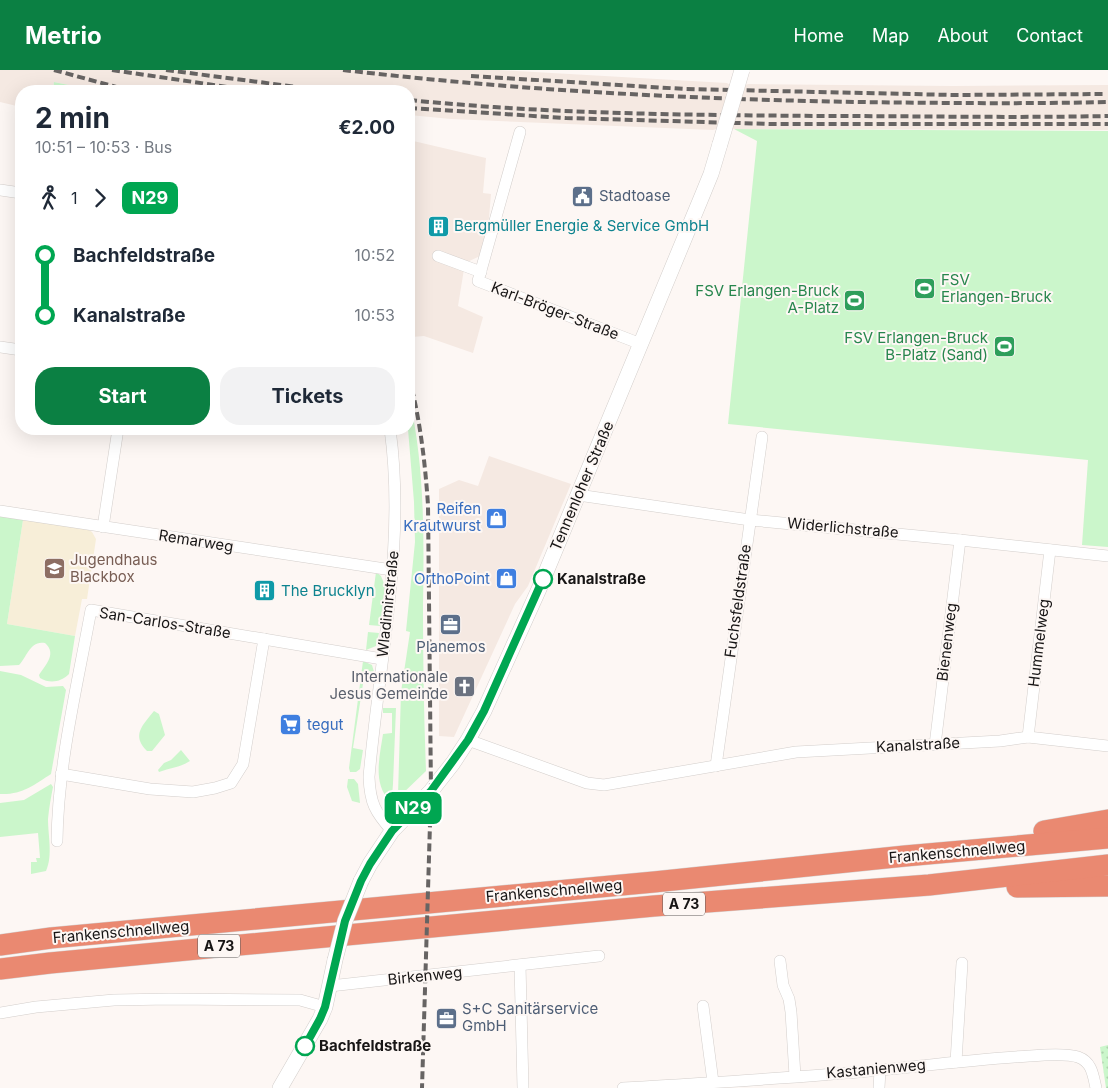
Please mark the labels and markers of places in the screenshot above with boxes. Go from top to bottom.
public building icon: Stadtoase [571,184,595,208]
place label: Stadtoase [599,186,670,205]
building icon: Bergmüller Energie & Service GmbH [426,214,450,238]
place label: Bergmüller Energie & Service GmbH [454,216,709,235]
place label: FSV Erlangen-Bruck [941,270,1052,306]
sports icon: FSV Erlangen-Bruck [913,277,937,301]
place label: FSV Erlangen-Bruck A-Platz [695,281,840,317]
sports icon: FSV Erlangen-Bruck A-Platz [843,288,867,312]
place label: FSV Erlangen-Bruck B-Platz (Sand) [844,328,989,364]
sports icon: FSV Erlangen-Bruck B-Platz (Sand) [992,335,1016,359]
place label: Reifen Krautwurst [403,499,481,535]
shop icon: Reifen Krautwurst [485,506,509,530]
place label: Jugendhaus Blackbox [70,550,158,586]
school or university icon: Jugendhaus Blackbox [42,557,66,581]
shop icon: OrthoPoint [494,567,518,591]
place label: OrthoPoint [414,569,490,588]
marker: Kanalstraße [533,569,553,589]
place label: Kanalstraße [557,569,646,588]
building icon: The Brucklyn [253,579,277,603]
place label: The Brucklyn [281,581,375,600]
office icon: Planemos [439,612,463,636]
place label: Planemos [416,637,486,656]
place label: Internationale Jesus Gemeinde [330,667,448,703]
church icon: Internationale Jesus Gemeinde [452,674,476,698]
supermarket icon: tegut [279,713,303,737]
place label: tegut [307,715,344,734]
place label: S+C Sanitärservice GmbH [462,999,598,1035]
office icon: S+C Sanitärservice GmbH [434,1006,458,1030]
marker: Bachfeldstraße [295,1036,315,1056]
place label: Bachfeldstraße [319,1036,431,1055]

